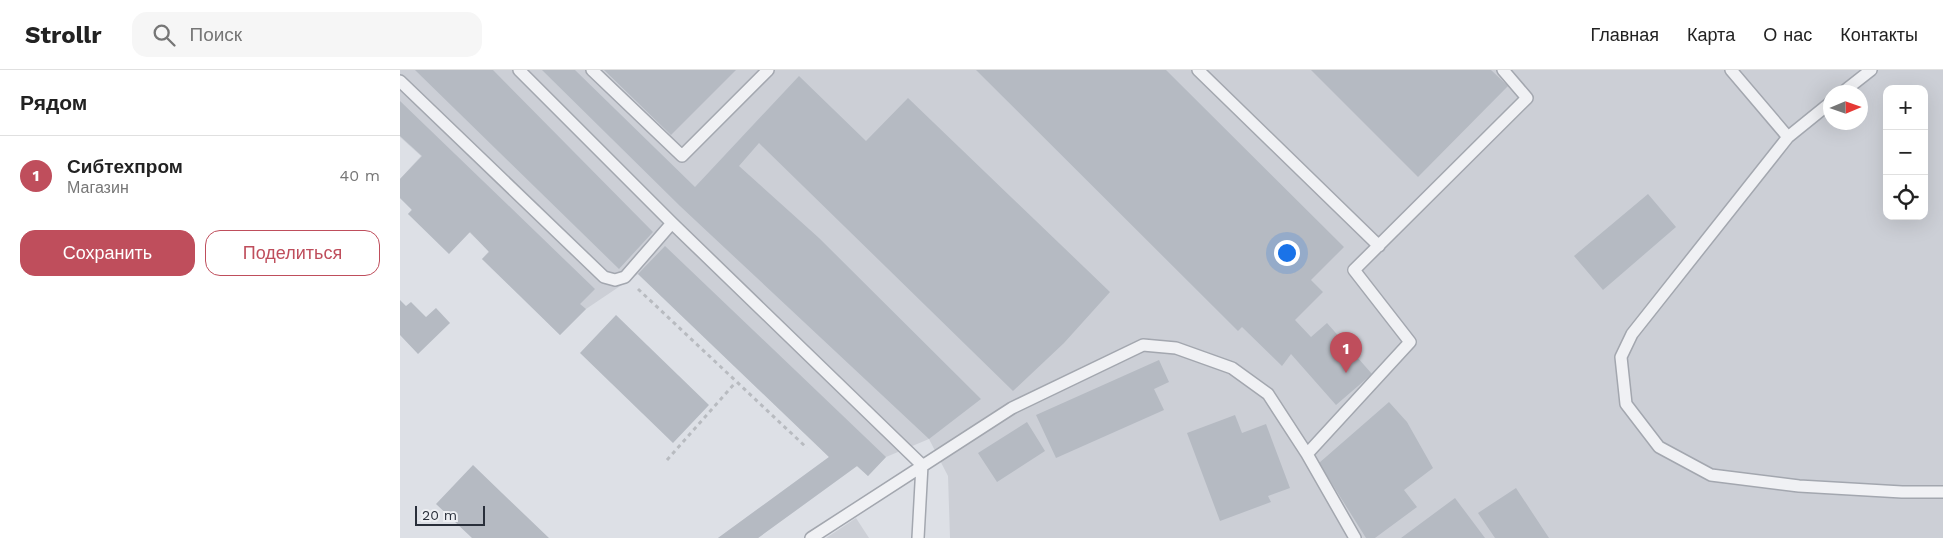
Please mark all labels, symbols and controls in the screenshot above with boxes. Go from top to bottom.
search box [132,12,482,57]
text: Strollr [25,21,102,49]
icon: search [150,21,178,49]
text: Поиск [190,23,242,46]
text: Главная [1590,24,1659,45]
text: Карта [1687,24,1735,45]
text: О нас [1763,24,1812,45]
text: Контакты [1840,24,1918,45]
north arrow [1823,85,1868,130]
map controls [1883,85,1928,220]
button: + [1883,85,1928,130]
text: Рядом [20,90,87,115]
button: − [1883,130,1928,175]
text: Сибтехпром [67,155,183,178]
text: 1 [33,166,39,185]
text: 40 m [340,166,380,185]
button: locate [1883,175,1928,220]
text: Магазин [67,178,129,197]
button: Сохранить [20,230,195,276]
button: Поделиться [205,230,380,276]
your location [1274,240,1300,266]
pin: 1 [1330,332,1362,373]
scale bar [415,503,485,526]
text: 20 m [422,507,457,523]

